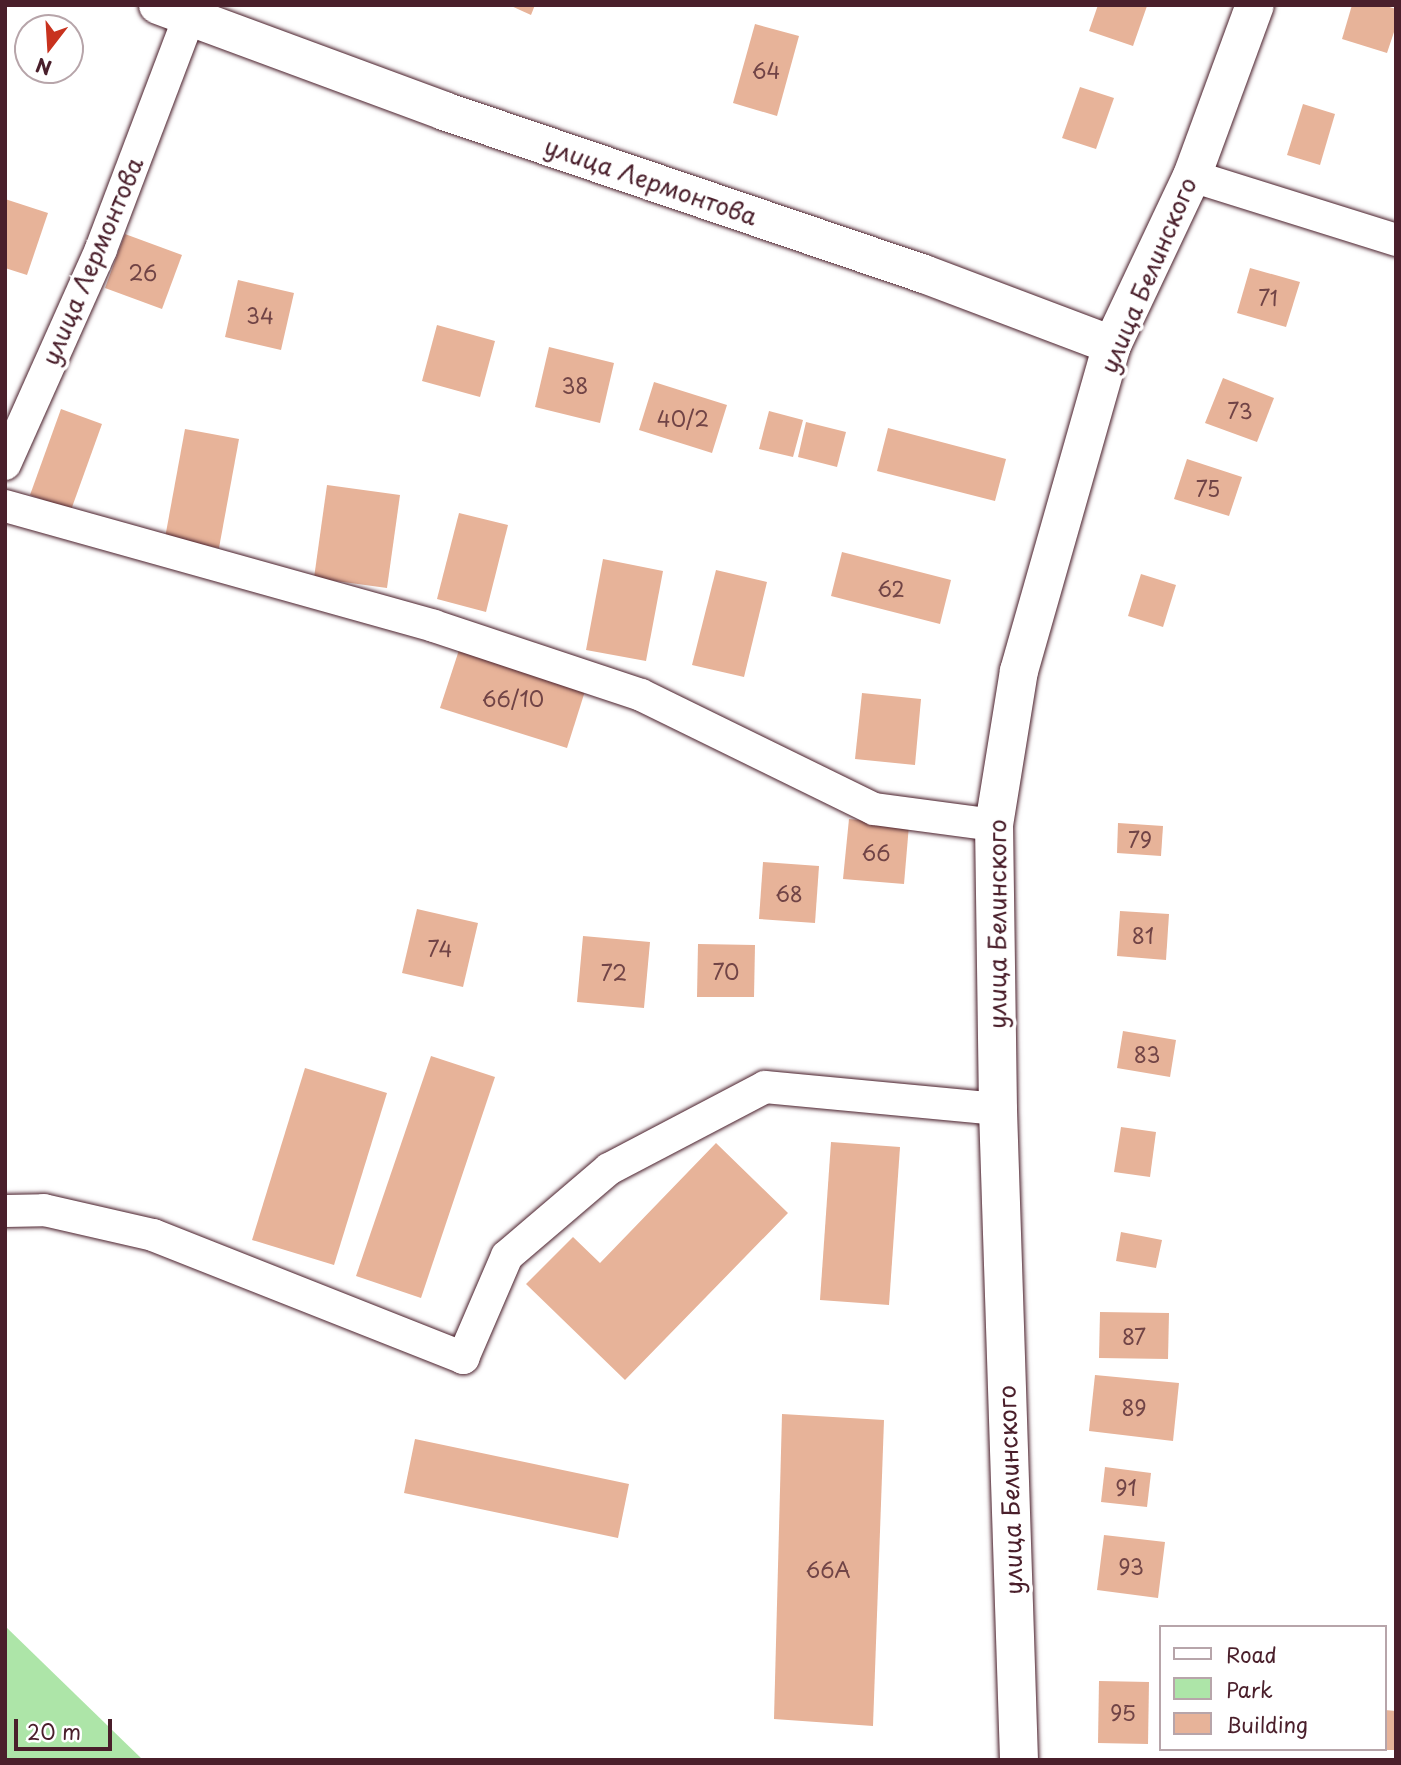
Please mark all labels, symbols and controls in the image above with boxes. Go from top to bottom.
north arrow [14,14,84,84]
text: N [32,52,55,83]
house number: 64 [752,57,780,83]
street label: улица Лермонтова [540,131,762,231]
street label: улица Лермонтова [35,152,149,370]
street label: улица Белинского [1094,172,1202,378]
house number: 26 [129,259,157,285]
house number: 71 [1258,284,1278,310]
house number: 34 [246,302,274,328]
house number: 38 [562,372,588,398]
house number: 73 [1227,397,1253,423]
house number: 40/2 [657,405,709,431]
house number: 75 [1196,475,1220,501]
house number: 62 [877,575,905,601]
house number: 66/10 [482,685,544,711]
street label: улица Белинского [983,818,1011,1030]
house number: 79 [1128,826,1152,852]
house number: 66 [861,839,891,865]
house number: 68 [775,880,803,906]
house number: 81 [1132,922,1154,948]
house number: 74 [428,935,452,961]
house number: 70 [713,958,739,984]
house number: 72 [601,959,627,985]
house number: 83 [1134,1041,1160,1067]
house number: 87 [1122,1323,1146,1349]
street label: улица Белинского [992,1384,1028,1596]
house number: 89 [1121,1394,1147,1420]
house number: 91 [1115,1474,1137,1500]
house number: 93 [1118,1553,1144,1579]
house number: 66А [805,1556,851,1582]
legend [1160,1625,1387,1751]
text: Road [1226,1638,1277,1670]
text: Park [1226,1673,1273,1705]
house number: 95 [1110,1699,1136,1725]
scale bar [18,1706,116,1750]
text: Building [1226,1708,1308,1740]
text: 20 m [27,1715,81,1747]

